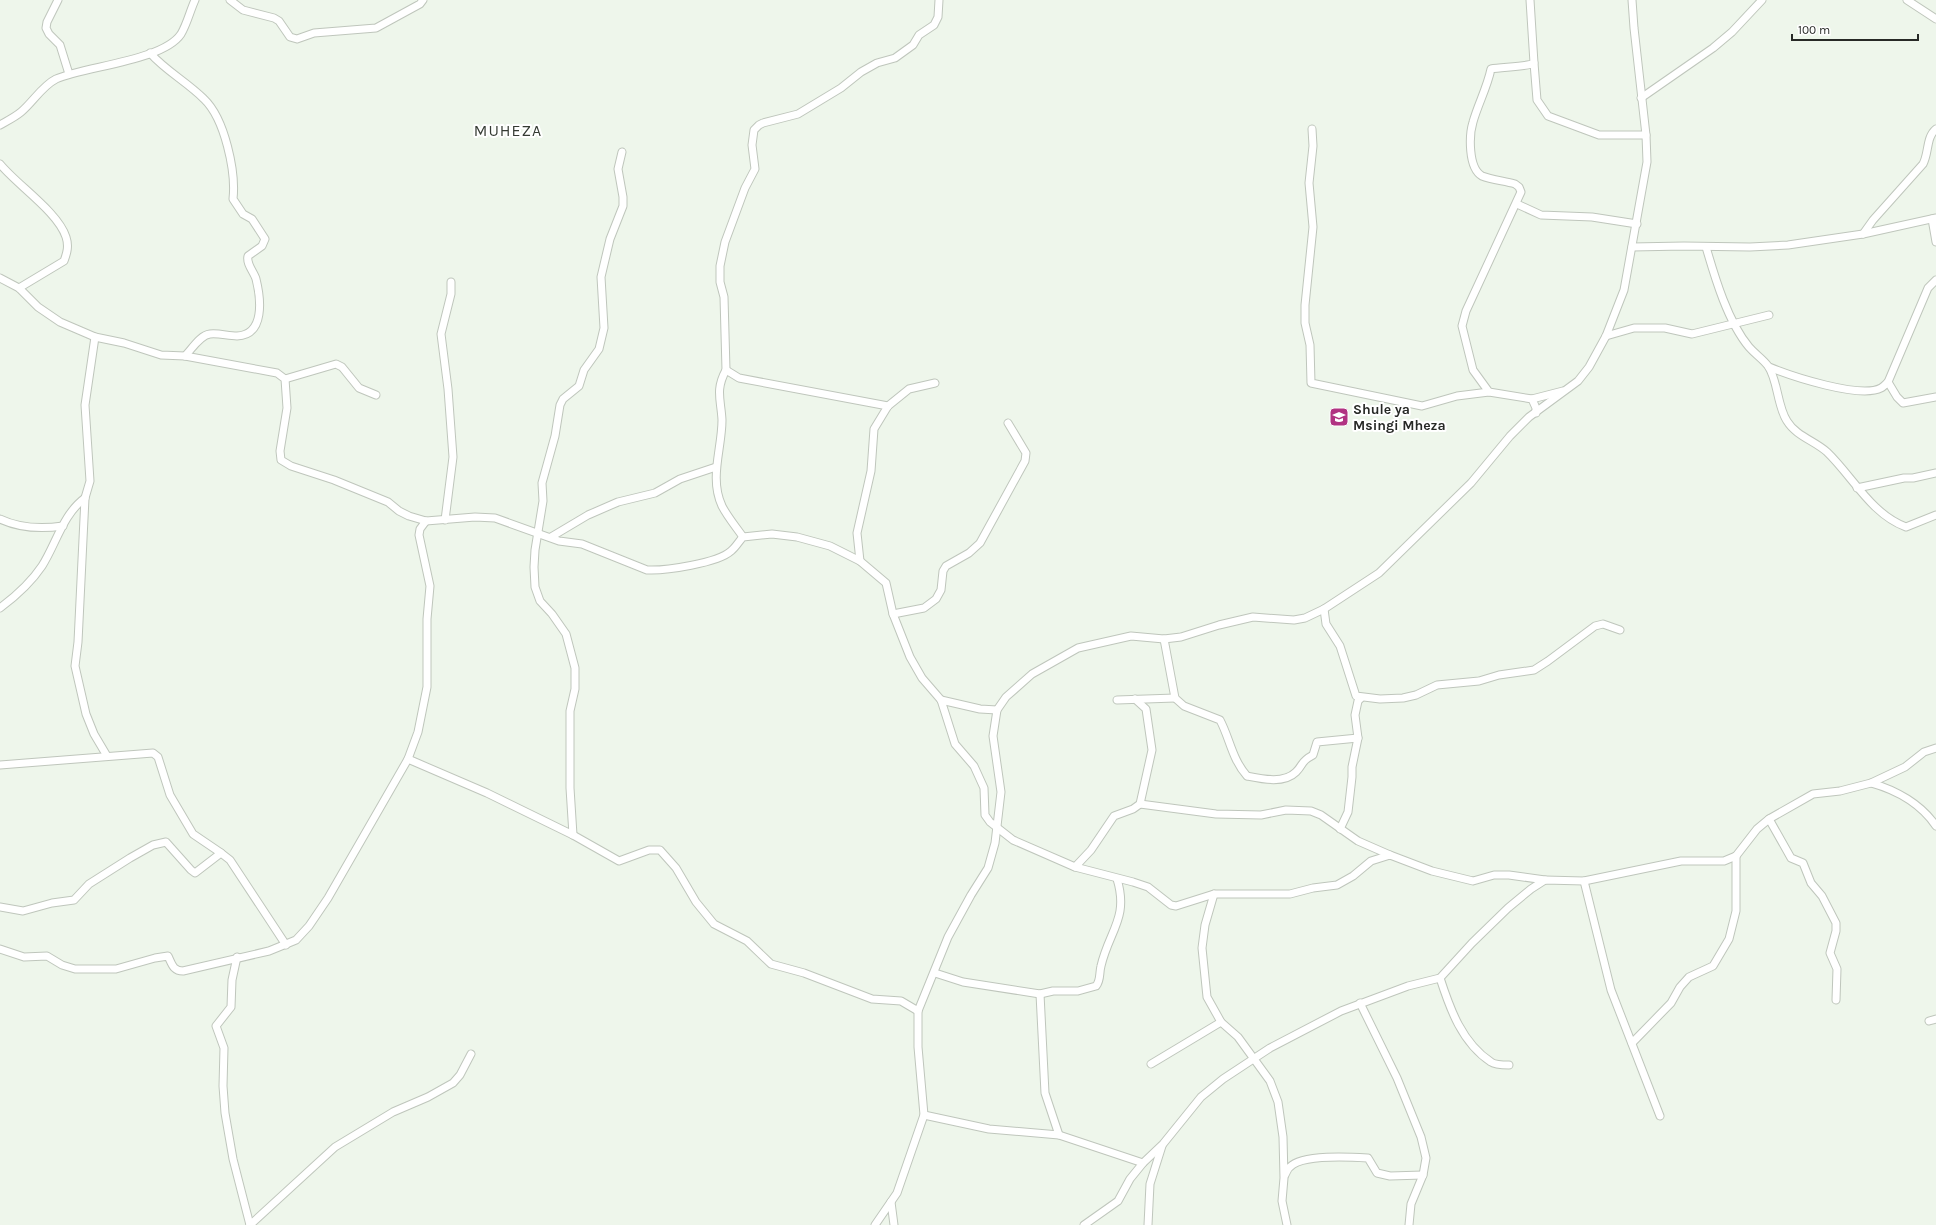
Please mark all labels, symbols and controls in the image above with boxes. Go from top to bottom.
scale bar [1792,16,1918,42]
text: 100 m [1798,23,1830,37]
district label: MUHEZA [474,121,542,140]
place label: Shule ya Msingi Mheza [1353,401,1446,434]
school or university icon: Shule ya Msingi Mheza [1328,406,1350,428]

